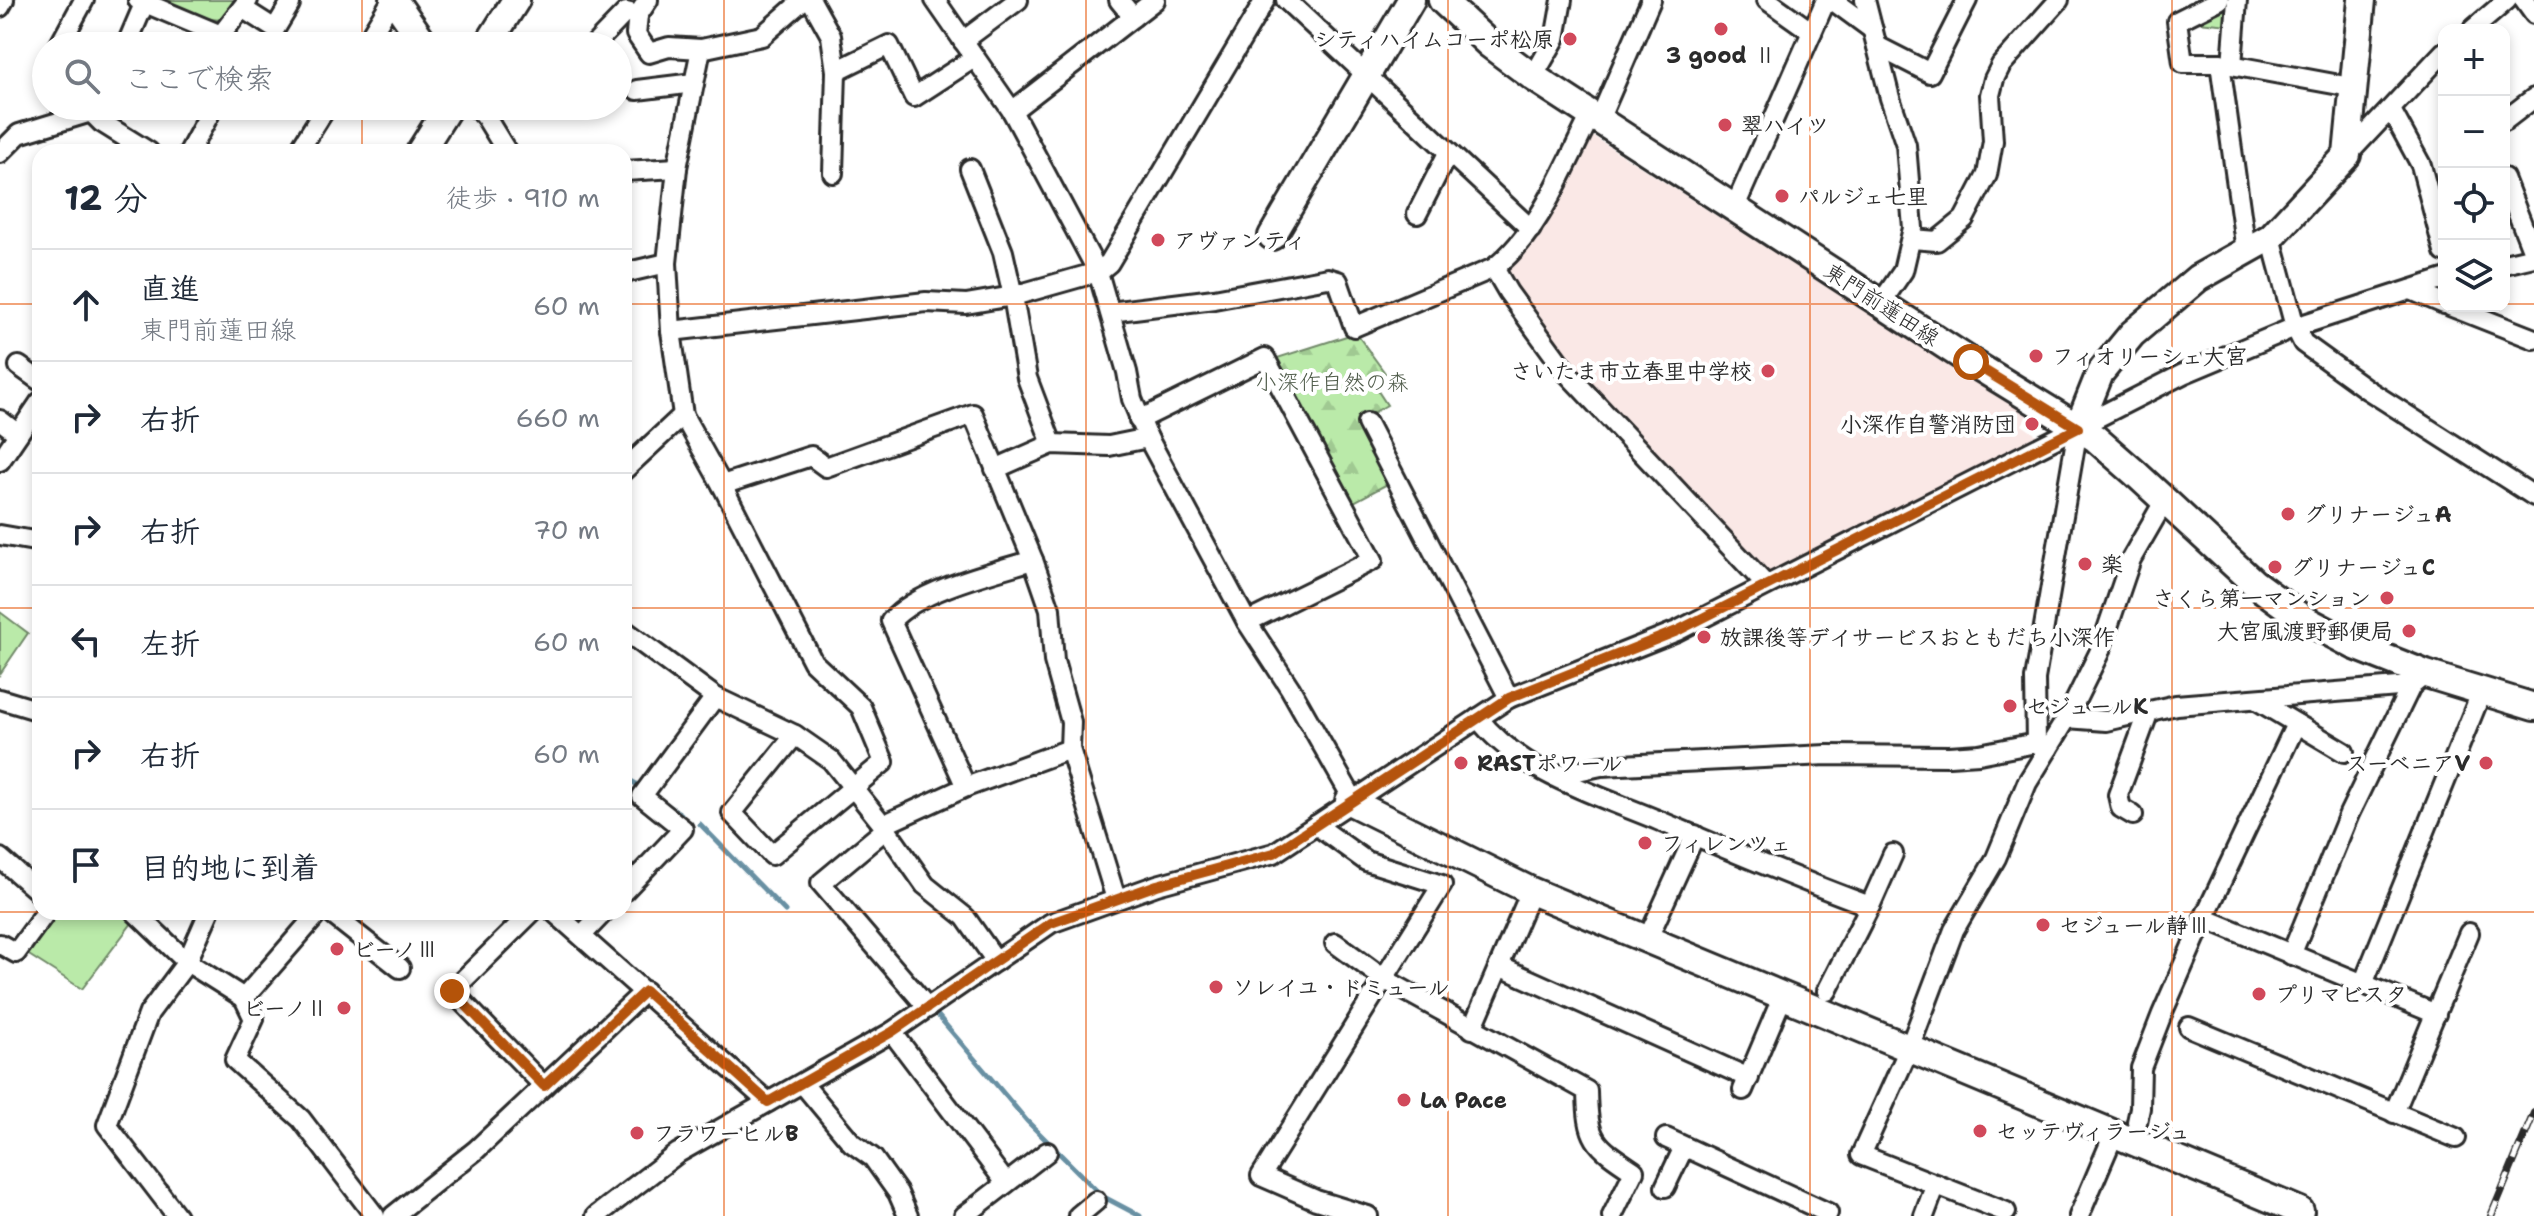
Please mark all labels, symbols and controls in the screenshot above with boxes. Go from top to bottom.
marker: 3 good Ⅱ [1712,20,1730,38]
map controls [2438,24,2510,312]
button: + [2438,24,2510,96]
place label: シティハイムコーポ松原 [1314,25,1554,54]
marker: シティハイムコーポ松原 [1561,30,1579,48]
search box [32,32,632,120]
place label: 3 good Ⅱ [1666,41,1776,70]
icon: search [60,54,104,98]
text: ここで検索 [124,58,274,99]
button: − [2438,96,2510,168]
place label: 翠ハイツ [1741,111,1829,140]
marker: 翠ハイツ [1716,116,1734,134]
button: locate [2438,168,2510,240]
text: 12 分 [64,175,148,221]
text: 徒歩 · 910 m [446,180,600,215]
place label: パルジェ七里 [1798,182,1928,211]
marker: パルジェ七里 [1773,187,1791,205]
place label: アヴァンティ [1174,226,1306,255]
marker: アヴァンティ [1149,231,1167,249]
button: layers [2438,240,2510,312]
street label: 東門前蓮田線 [1818,256,1945,353]
text: 直進 [140,268,200,309]
icon: ahead [64,283,108,327]
text: 60 m [533,288,600,323]
text: 東門前蓮田線 [140,312,296,347]
place label: フィオリーシェ大宮 [2052,342,2247,371]
route start [1953,344,1989,380]
marker: フィオリーシェ大宮 [2027,347,2045,365]
place label: さいたま市立春里中学校 [1510,357,1752,386]
marker: さいたま市立春里中学校 [1759,362,1777,380]
park label: 小深作自然の森 [1255,368,1409,397]
icon: right [64,395,108,439]
text: 右折 [140,399,200,440]
text: 660 m [515,400,600,435]
place label: 小深作自警消防団 [1840,410,2016,439]
marker: 小深作自警消防団 [2023,415,2041,433]
place label: グリナージュA [2304,500,2452,529]
marker: グリナージュA [2279,505,2297,523]
icon: right [64,507,108,551]
text: 右折 [140,511,200,552]
text: 70 m [533,512,600,547]
place label: 楽 [2101,550,2123,579]
place label: グリナージュC [2291,553,2435,582]
marker: 楽 [2076,555,2094,573]
marker: グリナージュC [2266,558,2284,576]
place label: さくら第一マンション [2153,584,2371,613]
marker: さくら第一マンション [2378,589,2396,607]
place label: 大宮風渡野郵便局 [2217,617,2393,646]
icon: left [64,619,108,663]
marker: 大宮風渡野郵便局 [2400,622,2418,640]
text: 左折 [140,623,200,664]
place label: 放課後等デイサービスおともだち小深作 [1720,623,2115,652]
text: 60 m [533,624,600,659]
marker: 放課後等デイサービスおともだち小深作 [1695,628,1713,646]
place label: セジュールK [2026,692,2148,721]
marker: セジュールK [2001,697,2019,715]
icon: right [64,731,108,775]
text: 右折 [140,735,200,776]
text: 60 m [533,736,600,771]
place label: RASTポワール [1477,749,1623,778]
place label: スーベニアV [2345,749,2471,778]
marker: RASTポワール [1452,754,1470,772]
marker: スーベニアV [2477,754,2495,772]
place label: フィレンツェ [1661,829,1791,858]
marker: フィレンツェ [1636,834,1654,852]
icon: arrive [64,843,108,887]
text: 目的地に到着 [140,847,320,888]
place label: セジュール静Ⅲ [2059,911,2210,940]
marker: セジュール静Ⅲ [2034,916,2052,934]
place label: ビーノⅢ [353,935,438,964]
marker: ビーノⅢ [328,940,346,958]
route end [434,973,470,1009]
place label: ソレイユ・ドミュール [1232,973,1450,1002]
marker: ソレイユ・ドミュール [1207,978,1225,996]
place label: プリマビスタ [2275,980,2407,1009]
marker: プリマビスタ [2250,985,2268,1003]
place label: ビーノⅡ [243,994,328,1023]
marker: ビーノⅡ [335,999,353,1017]
place label: La Pace [1420,1086,1507,1115]
marker: La Pace [1395,1091,1413,1109]
place label: セッテヴィラージュ [1996,1117,2191,1146]
place label: フラワーヒルB [653,1119,799,1148]
marker: セッテヴィラージュ [1971,1122,1989,1140]
marker: フラワーヒルB [628,1124,646,1142]

